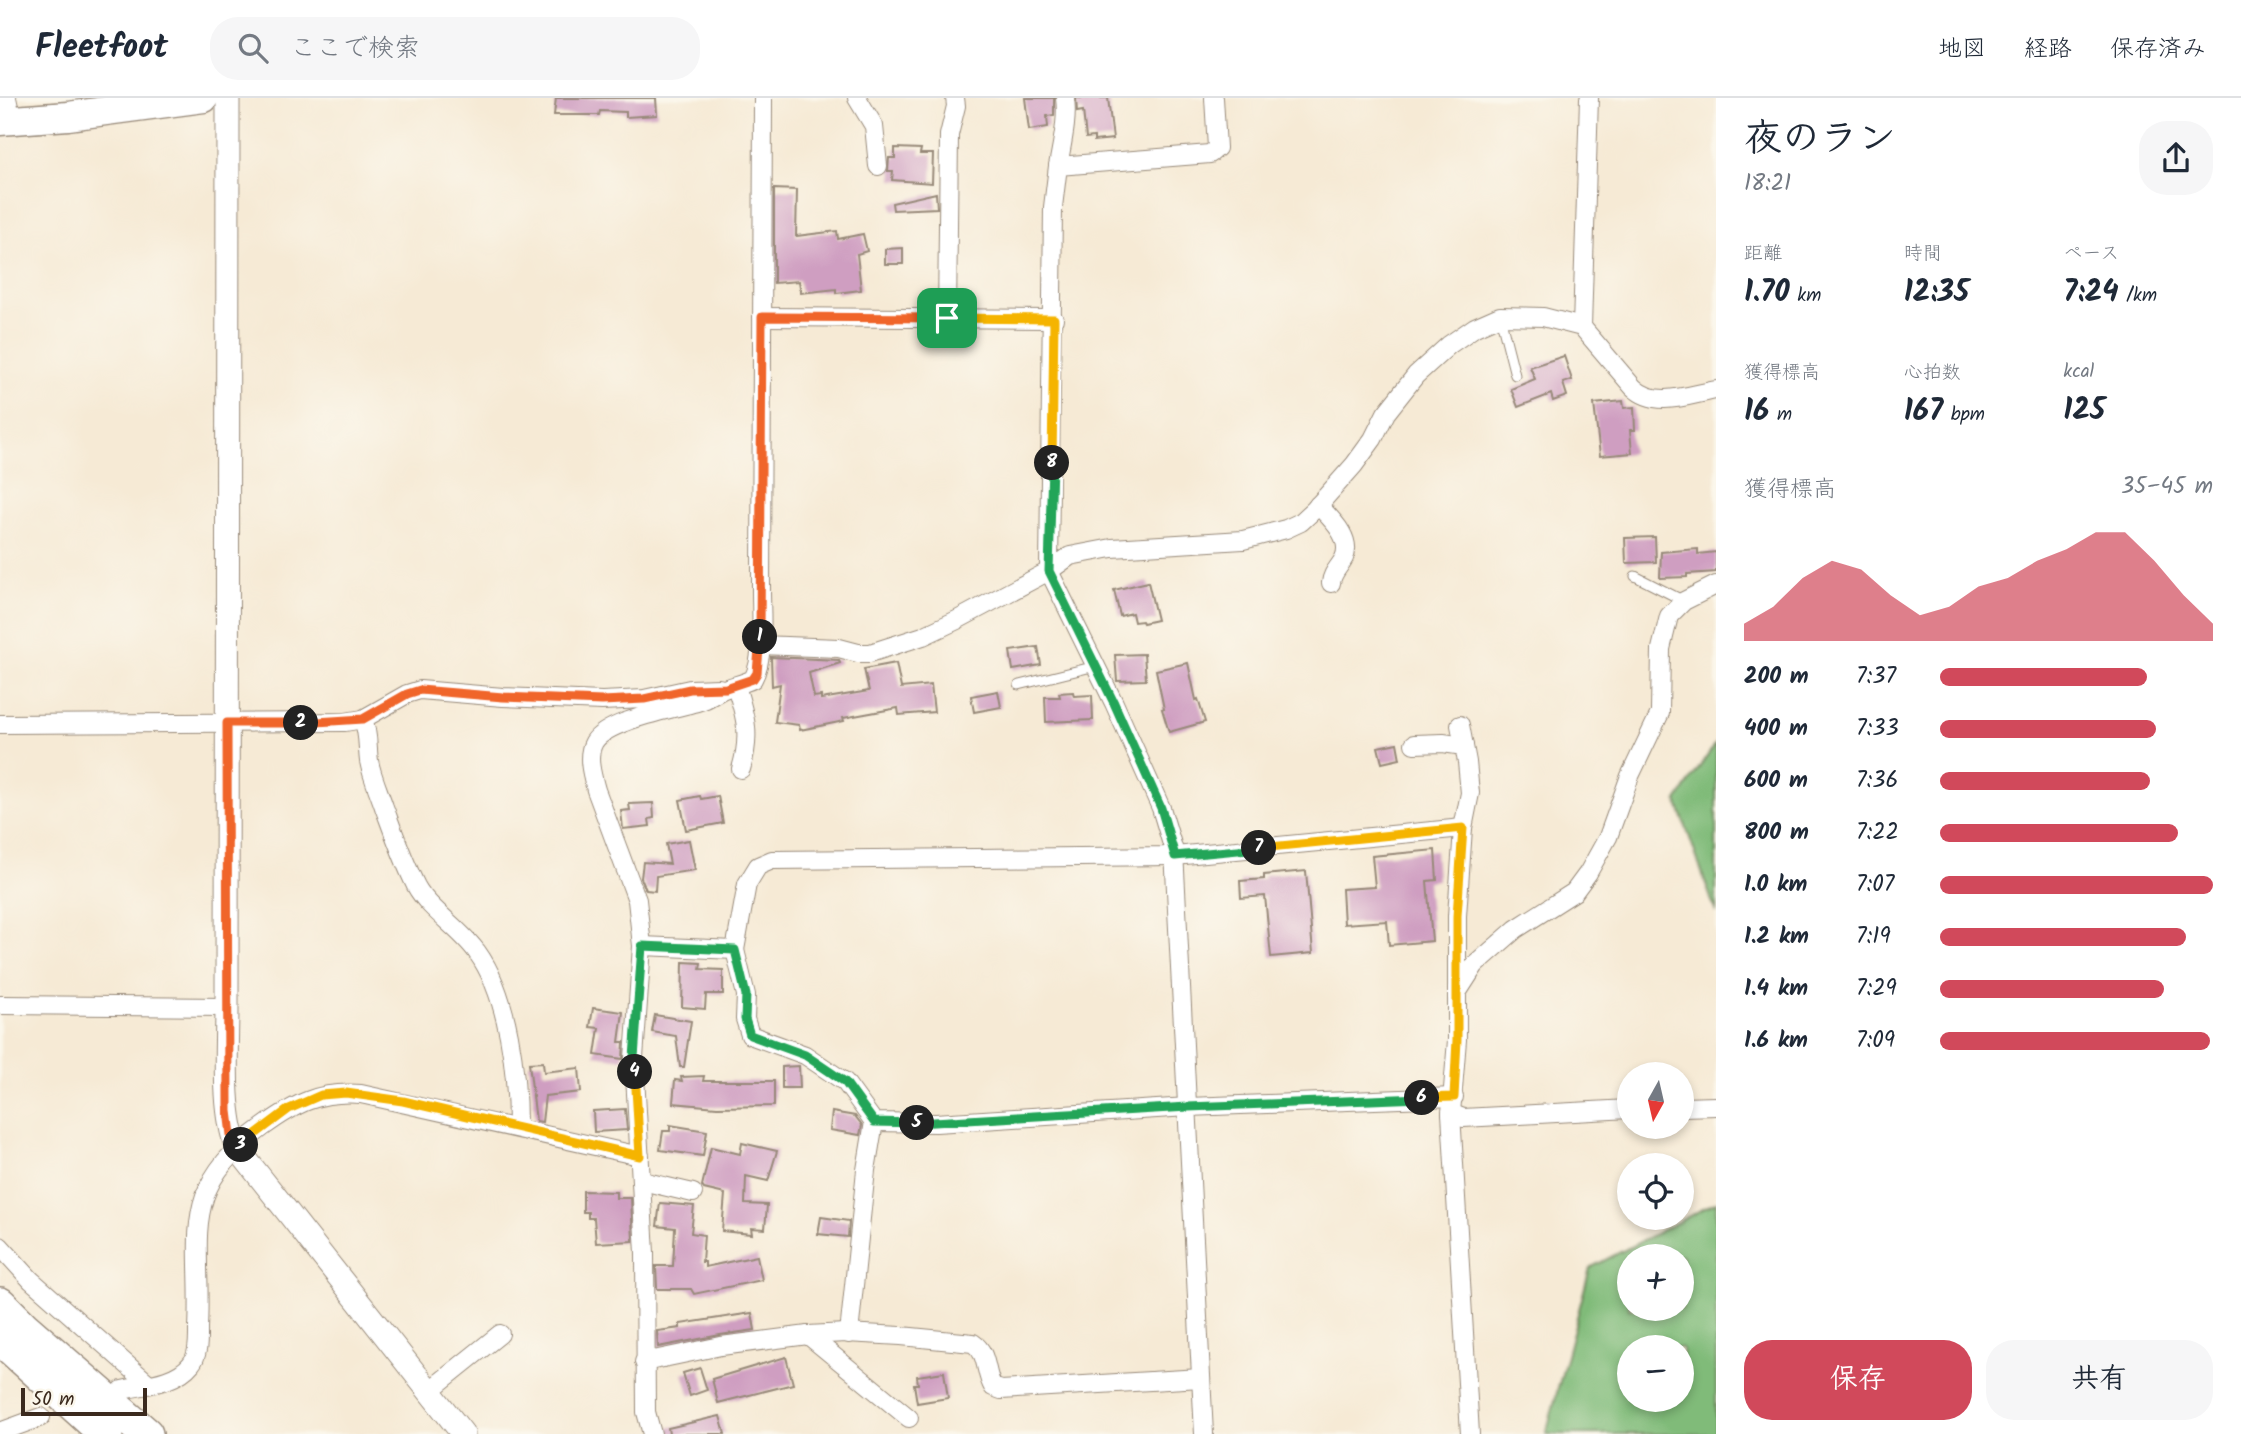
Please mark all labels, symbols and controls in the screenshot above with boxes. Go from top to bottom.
search box [210,17,700,80]
text: Fleetfoot [35,22,168,75]
text: ここで検索 [290,28,420,70]
icon: search [234,29,272,67]
text: 地図 [1938,30,1986,69]
text: 経路 [2024,30,2072,69]
text: 保存済み [2110,30,2206,69]
text: 夜のラン [1744,110,1896,170]
button: share [2139,121,2213,195]
text: 18:21 [1744,166,1791,202]
text: 距離 [1744,239,1782,269]
text: 時間 [1904,239,1942,269]
text: ペース [2063,239,2119,269]
text: 1.70 [1744,269,1790,317]
text: 12:35 [1904,269,1969,317]
text: 7:24 [2063,269,2119,317]
text: km [1790,281,1821,311]
text: /km [2119,281,2157,311]
pin [917,288,977,348]
icon: arrive [928,299,966,337]
text: kcal [2063,357,2094,387]
text: 獲得標高 [1744,358,1820,388]
text: 心拍数 [1904,358,1961,388]
text: 125 [2063,387,2105,435]
text: 16 [1744,388,1769,436]
text: 167 [1904,388,1943,436]
text: m [1769,400,1792,430]
text: bpm [1943,400,1985,430]
pin: 8 [1034,446,1070,480]
text: 8 [1046,447,1057,477]
text: 35–45 m [2121,469,2213,505]
text: 獲得標高 [1744,472,1836,508]
pin: 1 [742,620,778,654]
text: 1 [757,621,762,651]
text: 200 m [1744,659,1809,695]
text: 7:37 [1856,659,1896,695]
pin: 2 [284,706,318,740]
text: 2 [295,707,306,737]
text: 400 m [1744,711,1808,747]
text: 7:33 [1856,711,1899,747]
text: 600 m [1744,763,1808,799]
text: 7:36 [1856,763,1898,799]
text: 800 m [1744,815,1809,851]
text: 7:22 [1856,815,1899,851]
pin: 7 [1242,830,1276,866]
text: 7 [1254,832,1263,862]
text: 1.0 km [1744,867,1807,903]
text: 7:07 [1856,867,1894,903]
text: 1.2 km [1744,919,1809,955]
text: 7:19 [1856,919,1891,955]
text: 1.4 km [1744,971,1808,1007]
text: 7:29 [1856,971,1897,1007]
text: 1.6 km [1744,1023,1808,1059]
text: 7:09 [1856,1023,1895,1059]
pin: 4 [618,1054,652,1090]
text: 4 [629,1056,640,1086]
north arrow [1617,1062,1694,1139]
map controls [1617,1062,1694,1412]
pin: 6 [1404,1080,1440,1116]
text: 6 [1416,1082,1427,1112]
pin: 5 [900,1105,934,1140]
text: 5 [912,1107,921,1137]
pin: 3 [224,1128,258,1162]
text: 3 [235,1129,246,1159]
button: locate [1617,1153,1694,1230]
button: + [1617,1244,1694,1321]
button: − [1617,1335,1694,1412]
button: 保存 [1744,1340,1972,1420]
button: 共有 [1986,1340,2213,1420]
scale bar [21,1385,147,1417]
text: 50 m [32,1385,74,1415]

